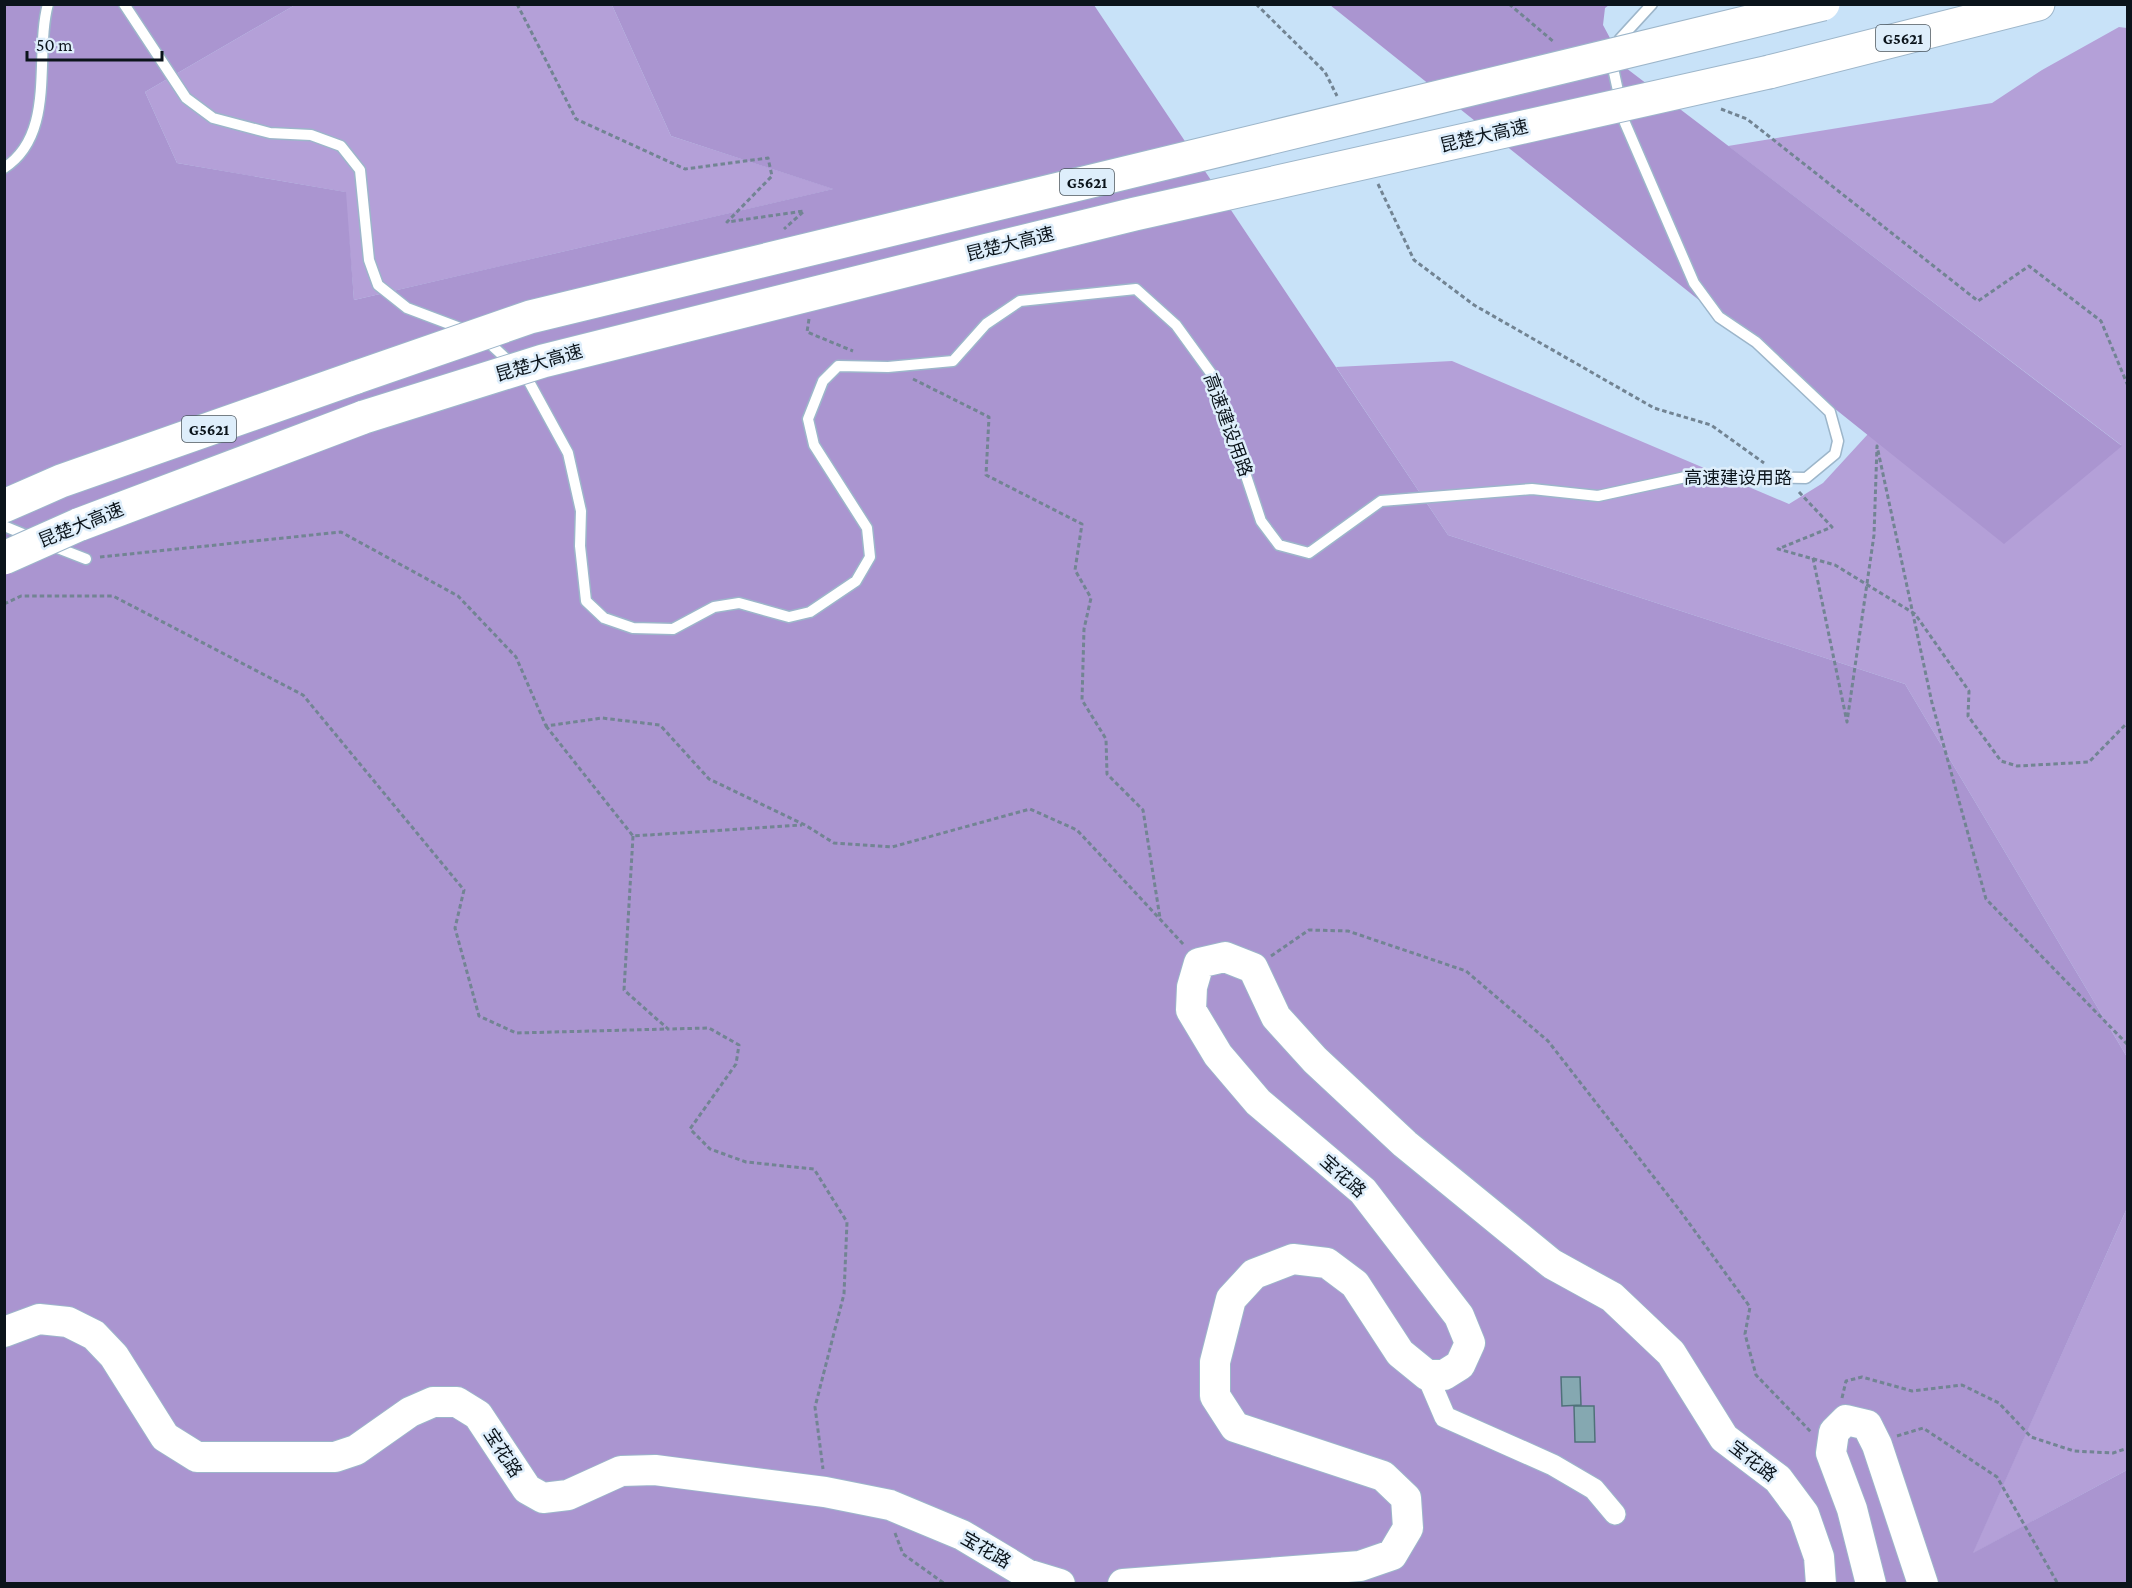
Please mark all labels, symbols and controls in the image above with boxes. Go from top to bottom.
scale bar [27,24,162,62]
road number: G5621 [1876,25,1930,51]
text: 50 m [36,35,73,55]
street label: 昆楚大高速 [1438,116,1530,156]
road number: G5621 [1060,169,1114,195]
street label: 昆楚大高速 [964,223,1056,265]
street label: 昆楚大高速 [493,341,585,385]
street label: 高速建设用路 [1200,371,1256,479]
road number: G5621 [182,416,236,442]
street label: 高速建设用路 [1684,468,1792,488]
street label: 昆楚大高速 [36,499,126,551]
street label: 宝花路 [1316,1151,1370,1201]
street label: 宝花路 [480,1425,526,1481]
street label: 宝花路 [1726,1436,1780,1486]
street label: 宝花路 [958,1528,1014,1572]

